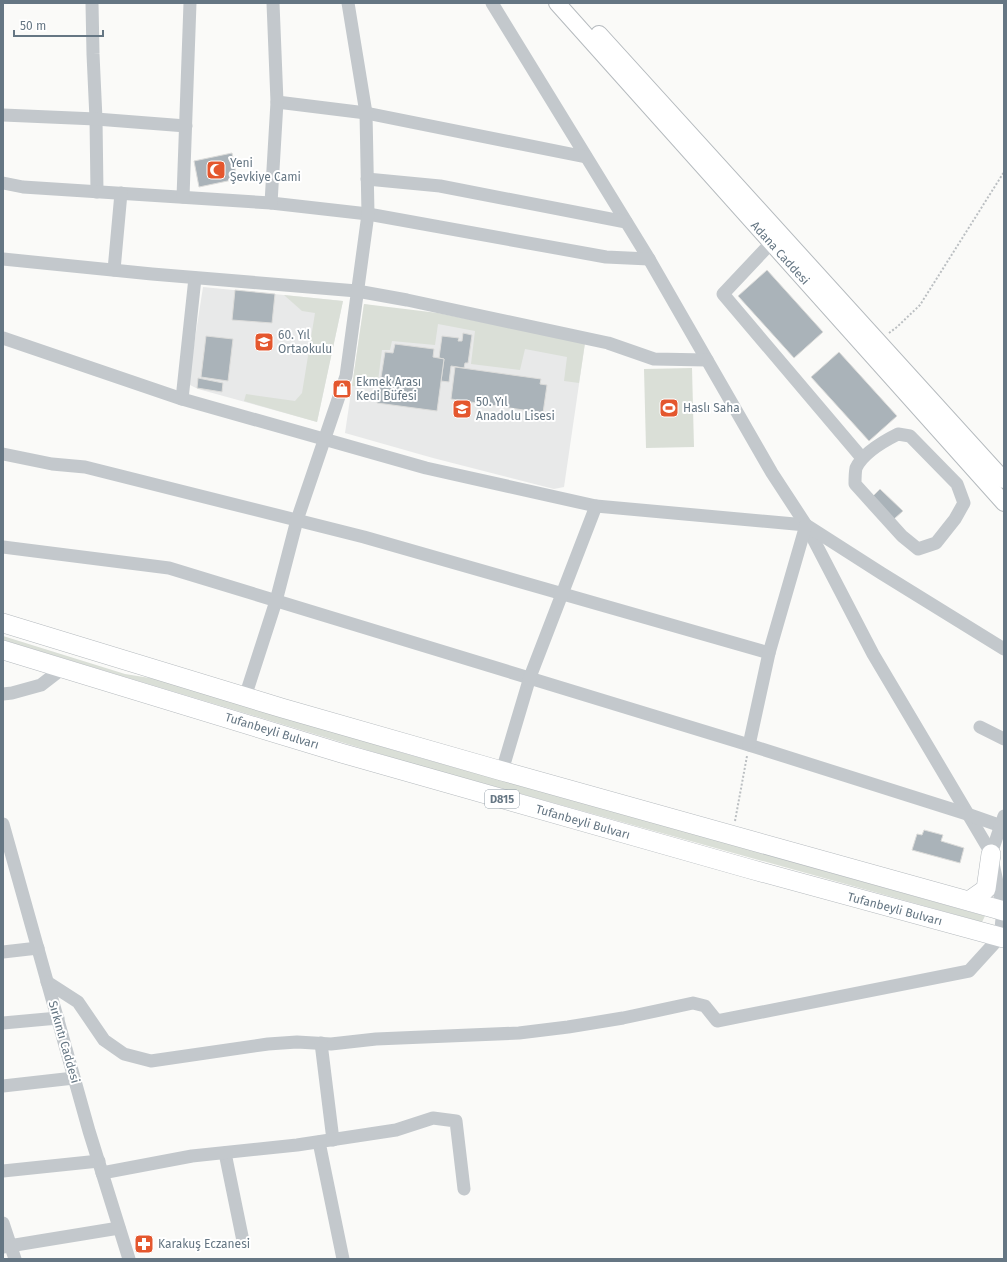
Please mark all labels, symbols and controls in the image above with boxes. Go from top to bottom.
scale bar [14,12,103,38]
text: 50 m [20,19,46,33]
place label: Yeni Şevkiye Cami [230,156,301,184]
mosque icon: Yeni Şevkiye Cami [205,159,227,181]
street label: Adana Caddesi [748,218,812,288]
place label: 60. Yıl Ortaokulu [278,328,332,356]
school or university icon: 60. Yıl Ortaokulu [253,331,275,353]
place label: Ekmek Arası Kedi Büfesi [356,375,421,403]
shop icon: Ekmek Arası Kedi Büfesi [331,378,353,400]
place label: 50. Yıl Anadolu Lisesi [476,395,555,423]
sports icon: Haslı Saha [658,397,680,419]
school or university icon: 50. Yıl Anadolu Lisesi [451,398,473,420]
place label: Haslı Saha [683,401,740,415]
street label: Tufanbeyli Bulvarı [223,710,321,752]
road number: D815 [485,790,519,808]
street label: Tufanbeyli Bulvarı [534,802,632,842]
street label: Tufanbeyli Bulvarı [846,890,944,928]
street label: Sırkıntı Caddesi [46,999,82,1085]
pharmacy icon: Karakuş Eczanesi [133,1233,155,1255]
place label: Karakuş Eczanesi [158,1237,250,1251]

